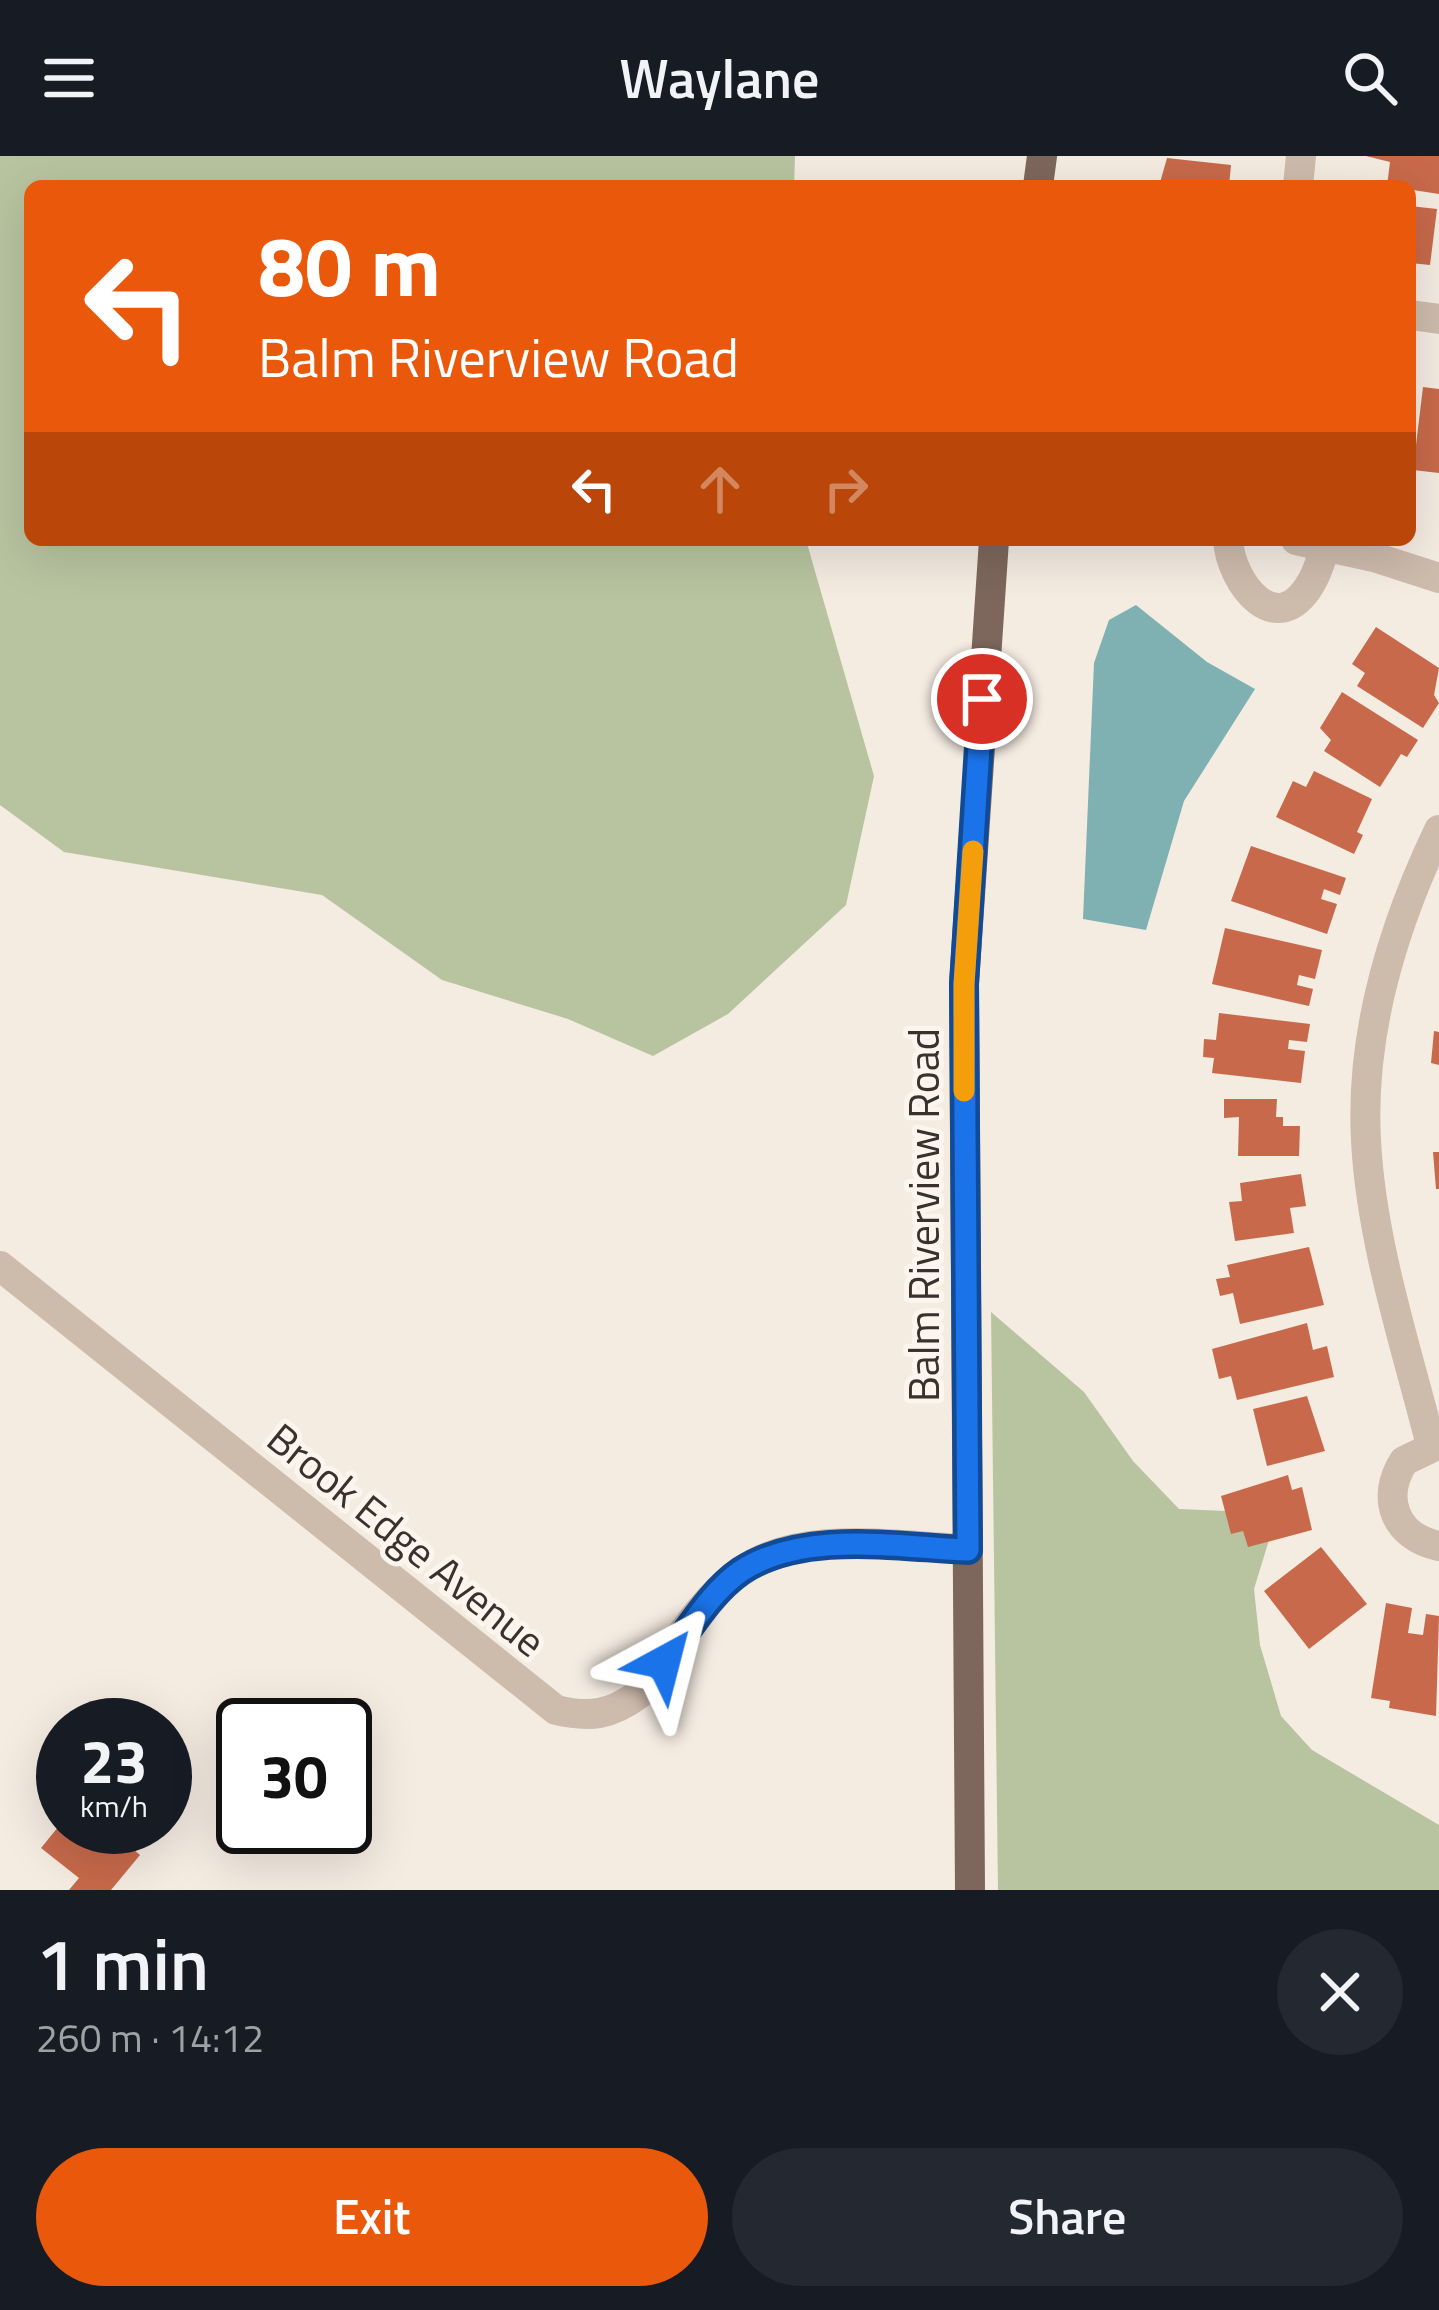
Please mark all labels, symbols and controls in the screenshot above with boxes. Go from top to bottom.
text: Waylane [620,37,819,119]
icon: menu [36,45,102,111]
icon: search [1337,45,1403,111]
text: 80 m [258,201,441,329]
icon: left [60,228,216,384]
text: Balm Riverview Road [258,316,739,398]
icon: left [561,456,627,522]
icon: ahead [687,456,753,522]
icon: right [813,456,879,522]
pin [931,648,1033,750]
icon: arrive [949,666,1015,732]
street label: Balm Riverview Road [891,1028,955,1402]
street label: Brook Edge Avenue [254,1406,560,1672]
position arrow [601,1599,727,1725]
speed limit sign: 30 [216,1698,372,1854]
text: 23 [80,1715,148,1806]
text: km/h [80,1783,148,1829]
text: 1 min [36,1908,209,2018]
button: close [1277,1929,1403,2055]
text: 260 m · 14:12 [36,2008,264,2067]
button: Exit [36,2148,708,2286]
button: Share [732,2148,1403,2286]

